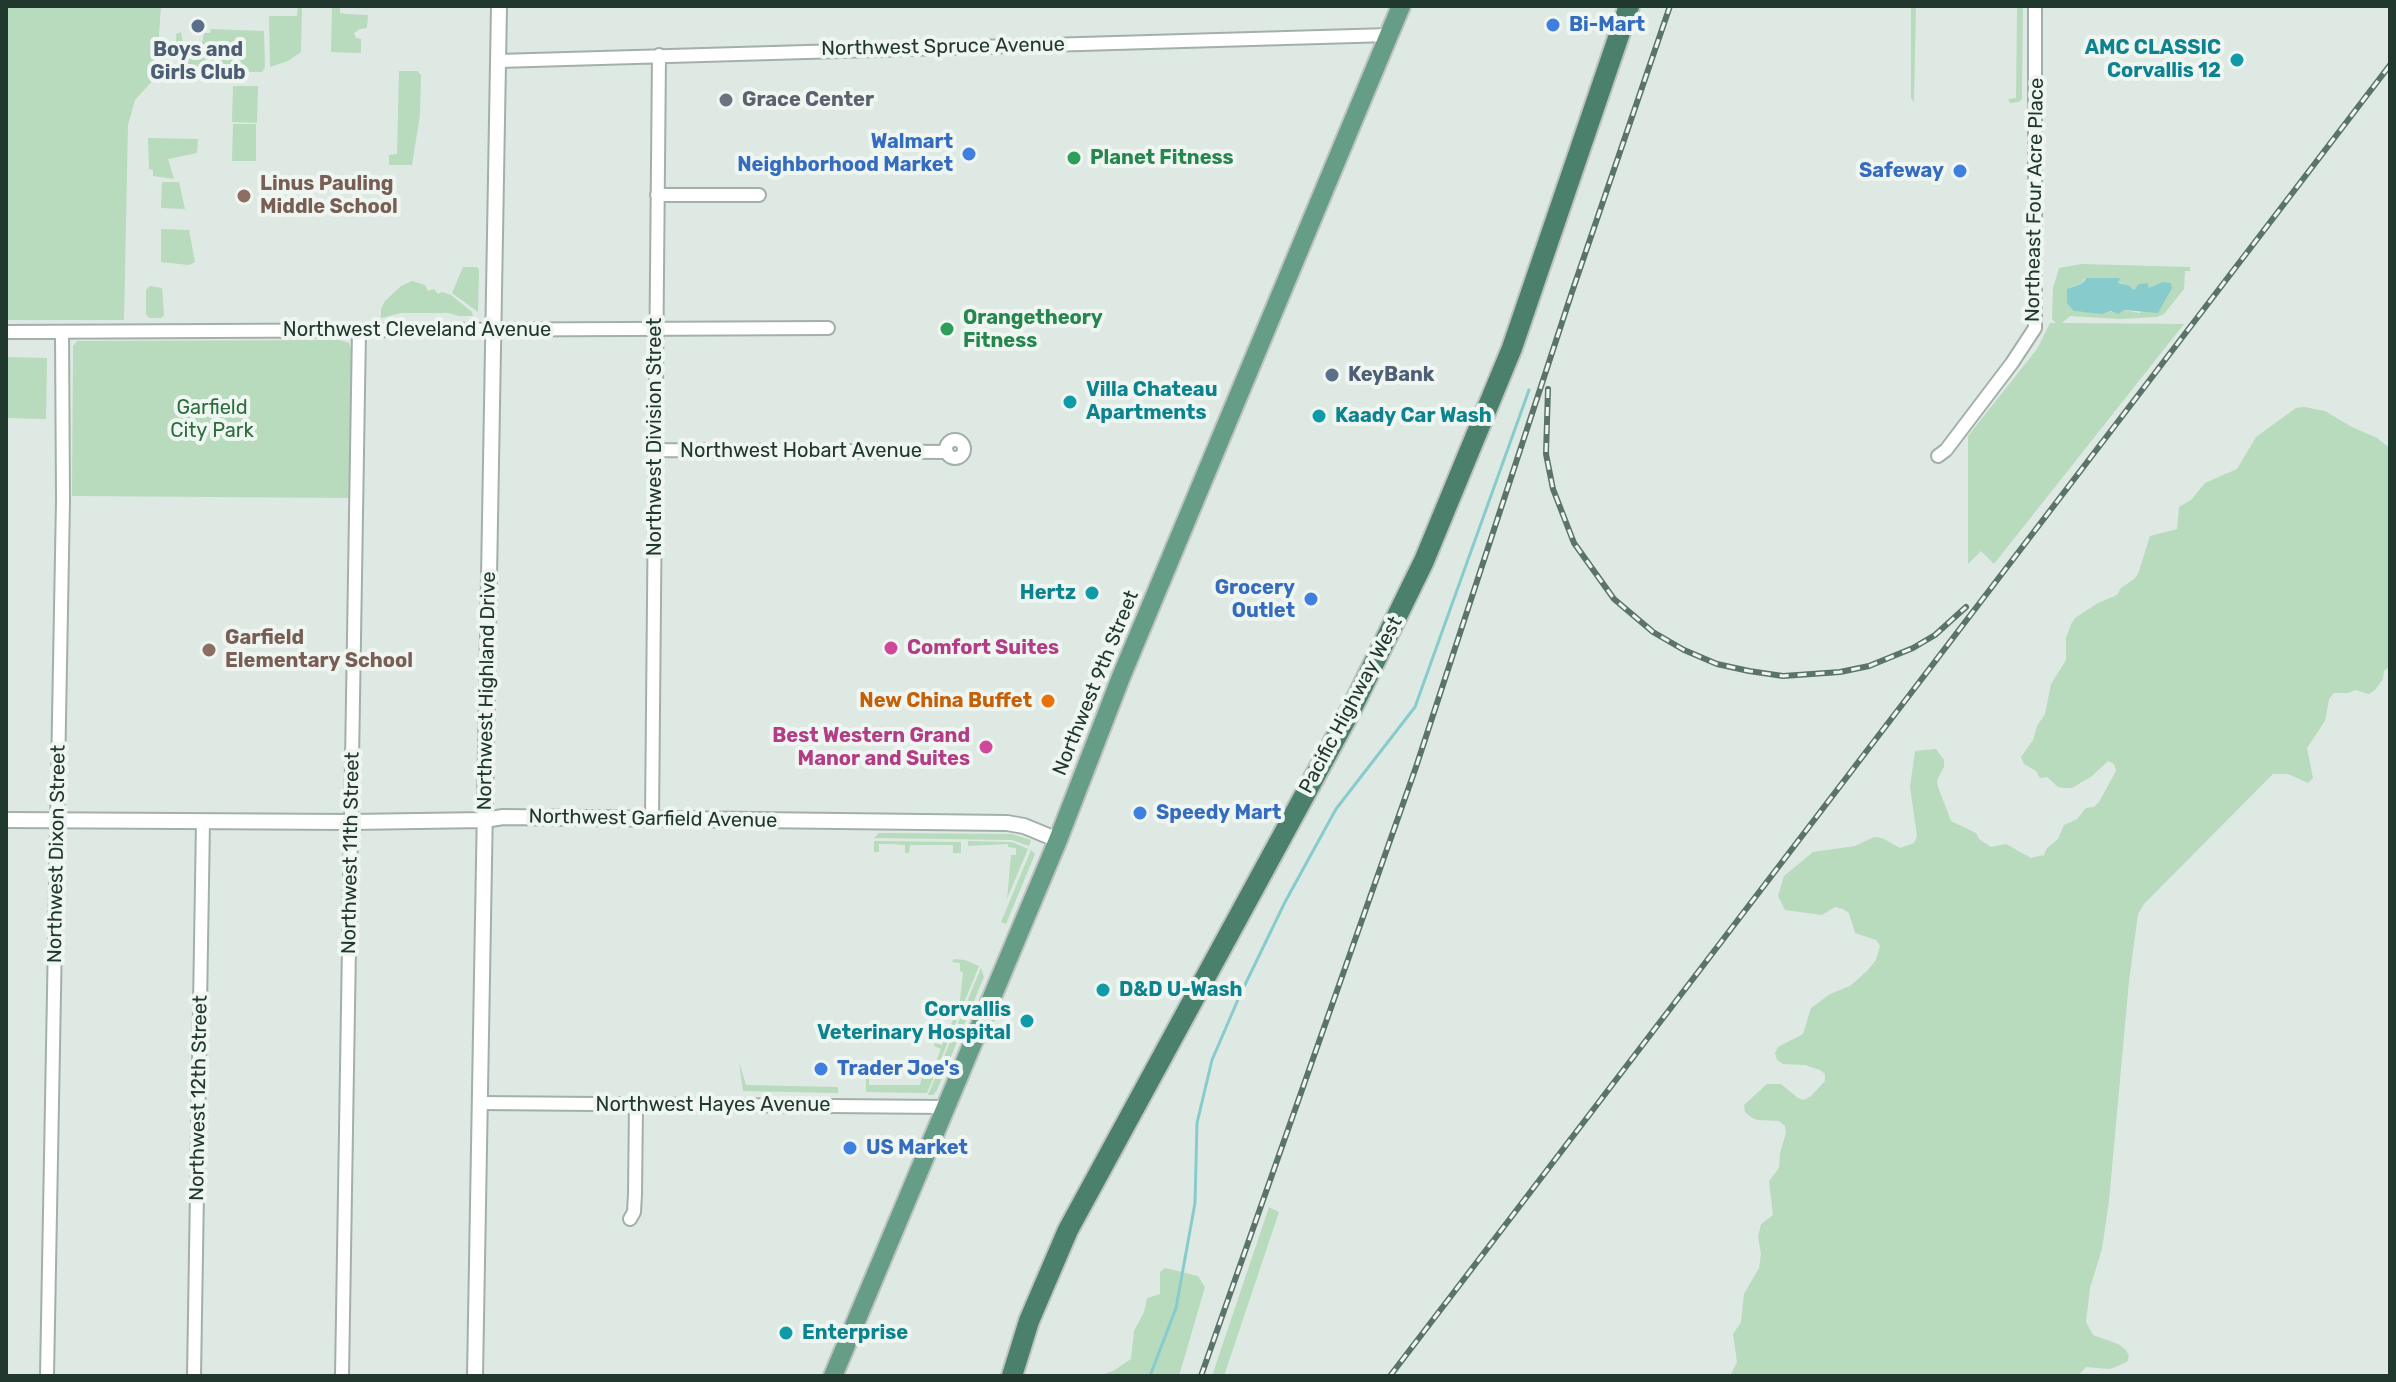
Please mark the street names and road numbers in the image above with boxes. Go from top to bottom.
street label: Northwest Spruce Avenue [821,33,1065,61]
street label: Northeast Four Acre Place [2021,78,2049,322]
street label: Northwest Cleveland Avenue [283,318,551,342]
street label: Northwest Division Street [643,318,667,556]
street label: Northwest Hobart Avenue [680,439,922,463]
street label: Northwest Highland Drive [473,571,501,811]
street label: Northwest 9th Street [1048,587,1144,779]
street label: Pacific Highway West [1294,612,1408,798]
street label: Northwest Dixon Street [43,745,71,963]
street label: Northwest 11th Street [337,752,365,954]
street label: Northwest Garfield Avenue [528,805,778,833]
street label: Northwest 12th Street [185,995,213,1201]
street label: Northwest Hayes Avenue [596,1093,830,1117]

